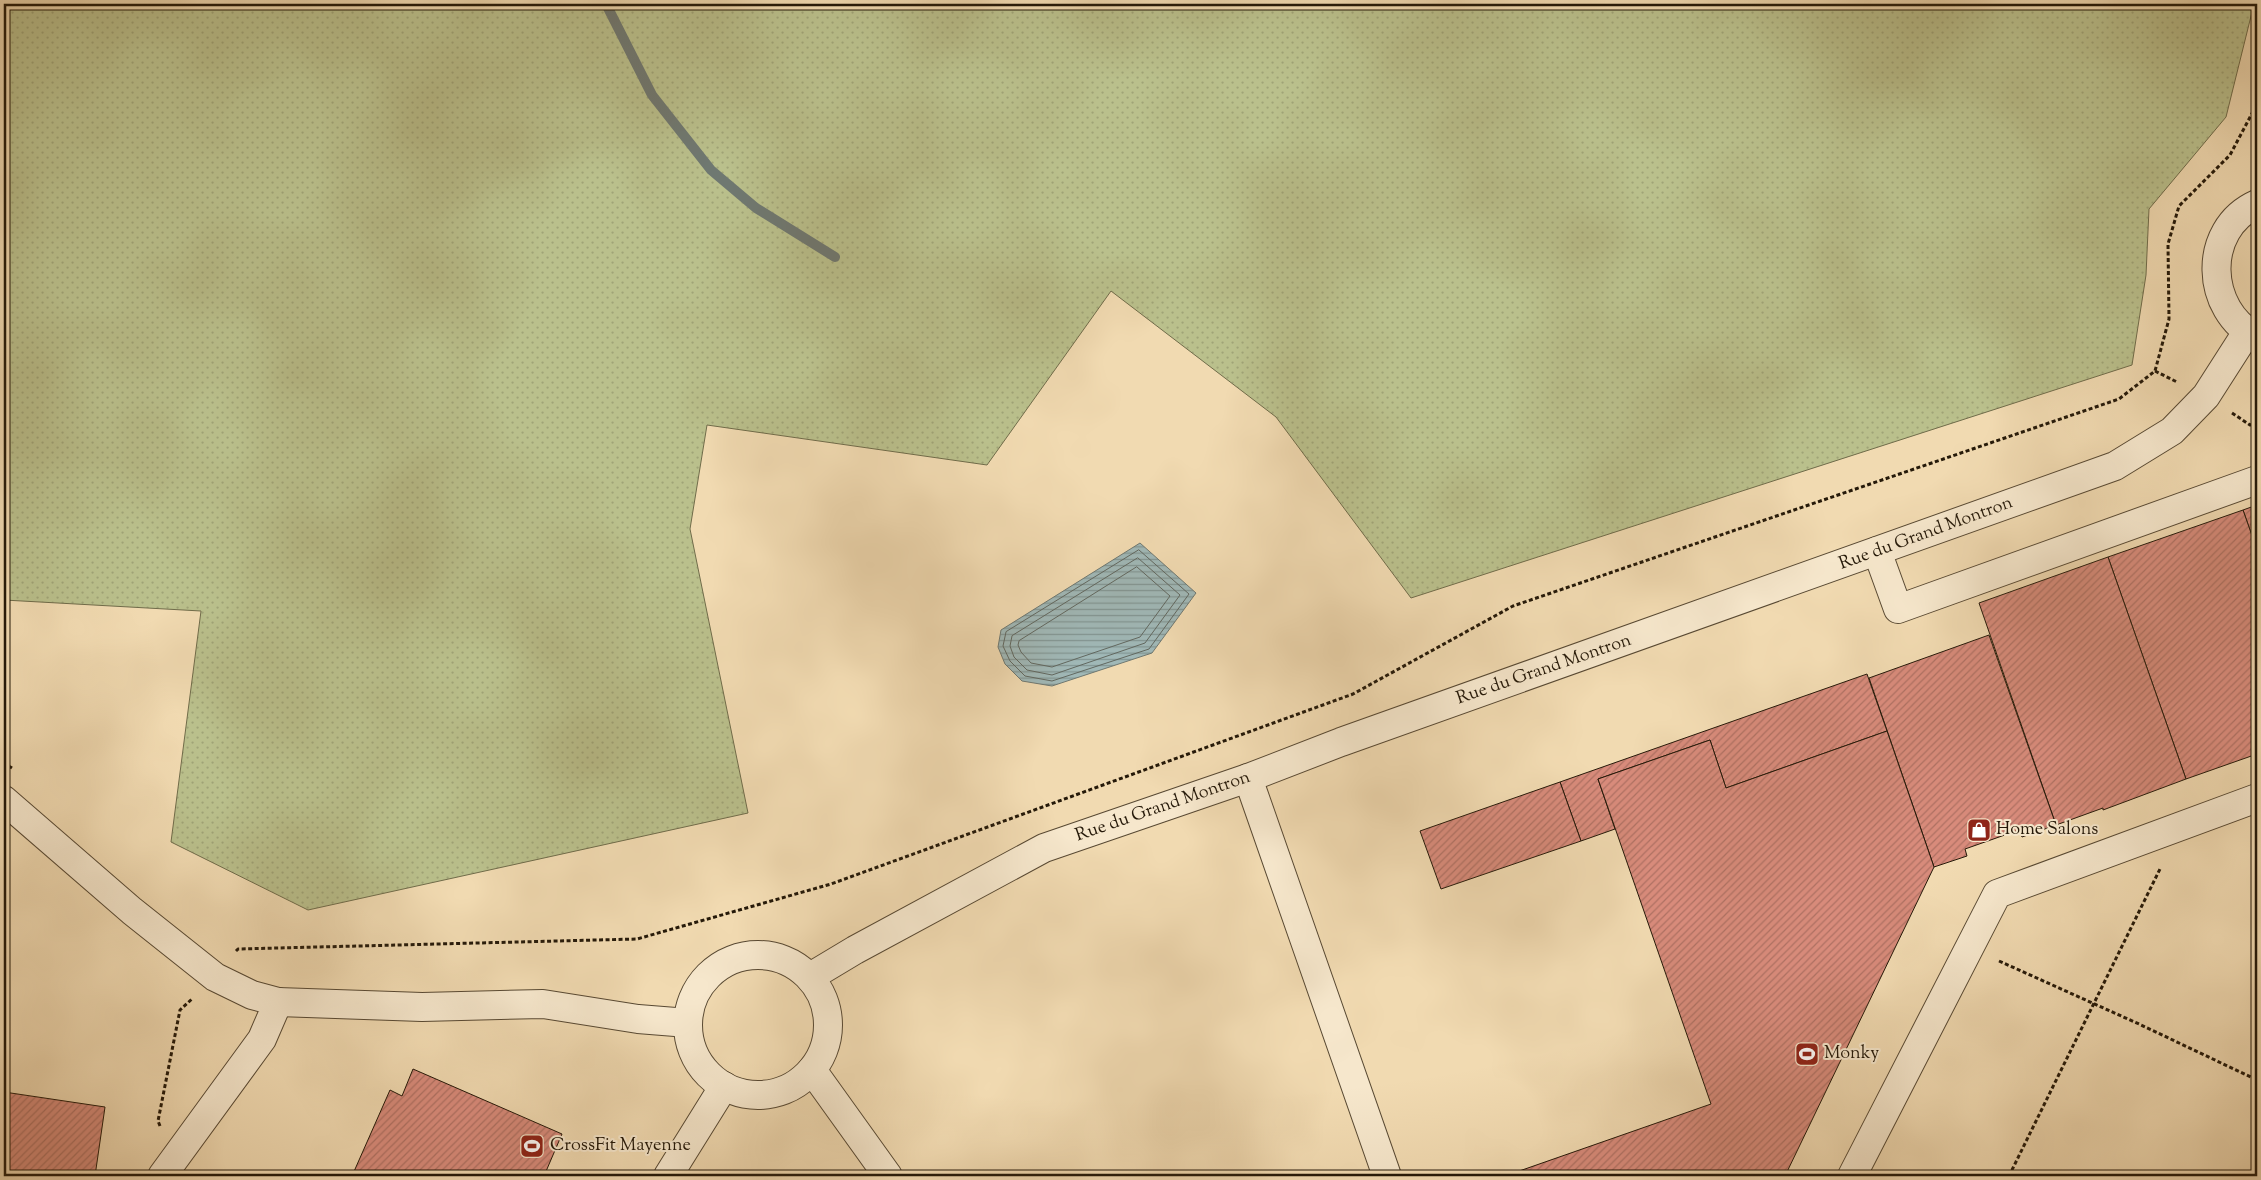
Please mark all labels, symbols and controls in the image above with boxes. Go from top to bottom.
street label: Rue du Grand Montron [1835,490,2017,578]
street label: Rue du Grand Montron [1453,628,1635,712]
street label: Rue du Grand Montron [1072,765,1254,849]
shop icon: Home Salons [1966,817,1992,843]
place label: Home Salons [1996,817,2098,843]
sports icon: Monky [1794,1041,1820,1067]
place label: Monky [1824,1041,1879,1067]
sports icon: CrossFit Mayenne [519,1133,545,1159]
place label: CrossFit Mayenne [550,1133,691,1159]

